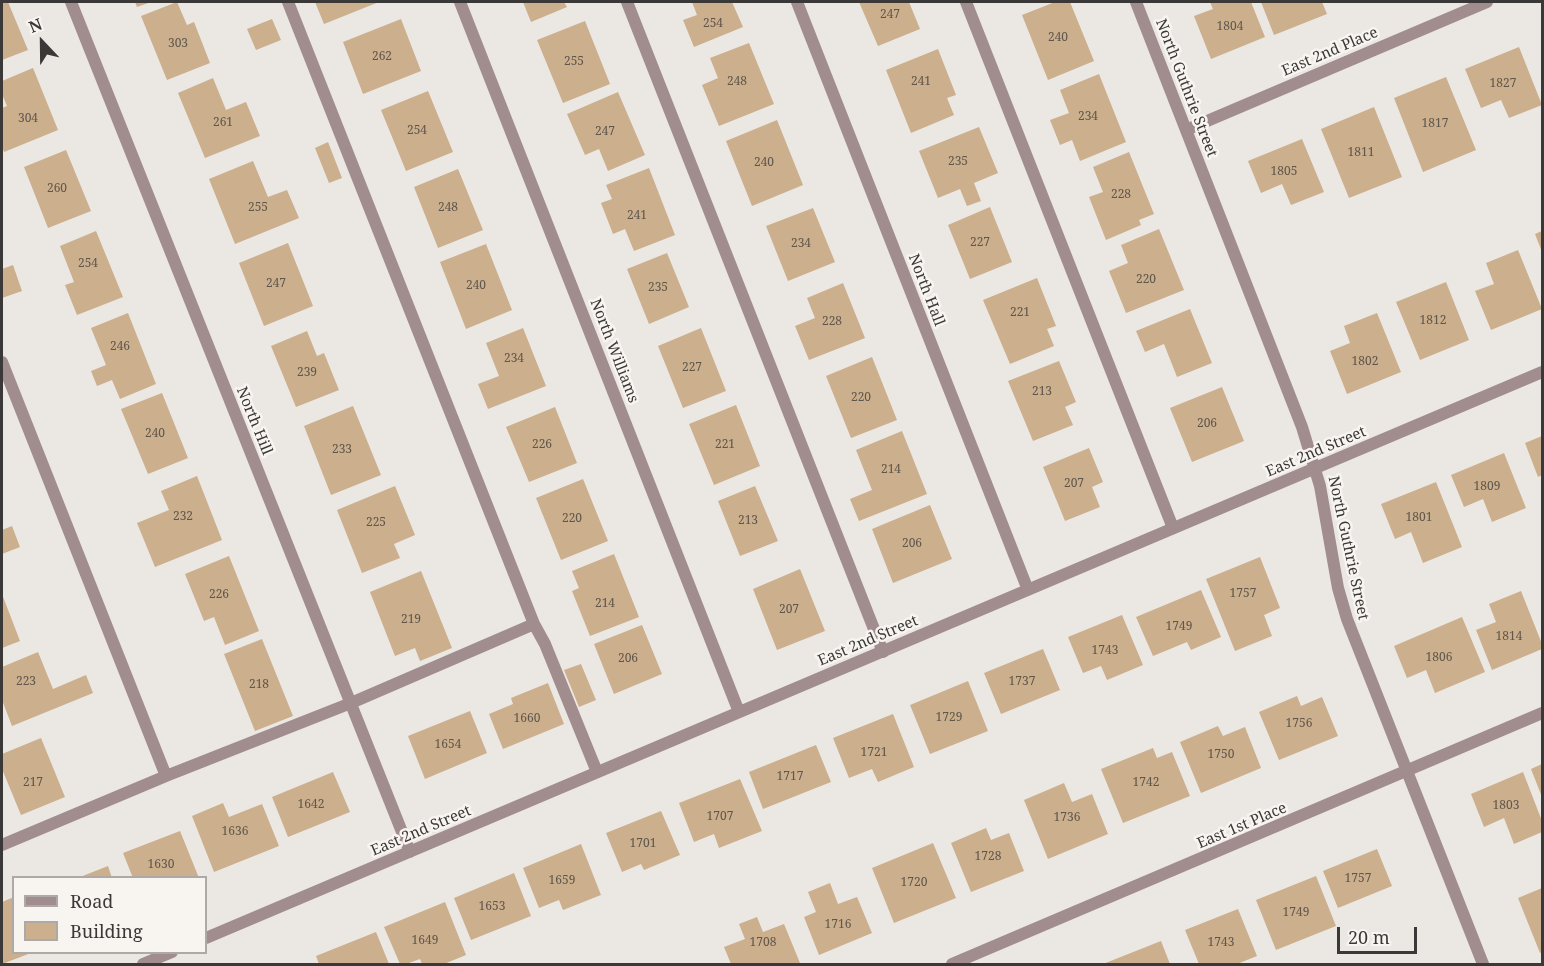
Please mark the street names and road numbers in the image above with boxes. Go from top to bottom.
street label: North Guthrie Street [1151,16,1221,160]
street label: East 2nd Place [1279,24,1381,80]
street label: North Hall [904,252,948,328]
street label: North Williams [586,296,642,406]
street label: North Hill [232,384,276,458]
street label: East 2nd Street [1263,423,1369,481]
street label: North Guthrie Street [1324,474,1372,622]
street label: East 2nd Street [815,612,921,670]
street label: East 1st Place [1194,799,1290,853]
street label: East 2nd Street [368,802,474,860]

